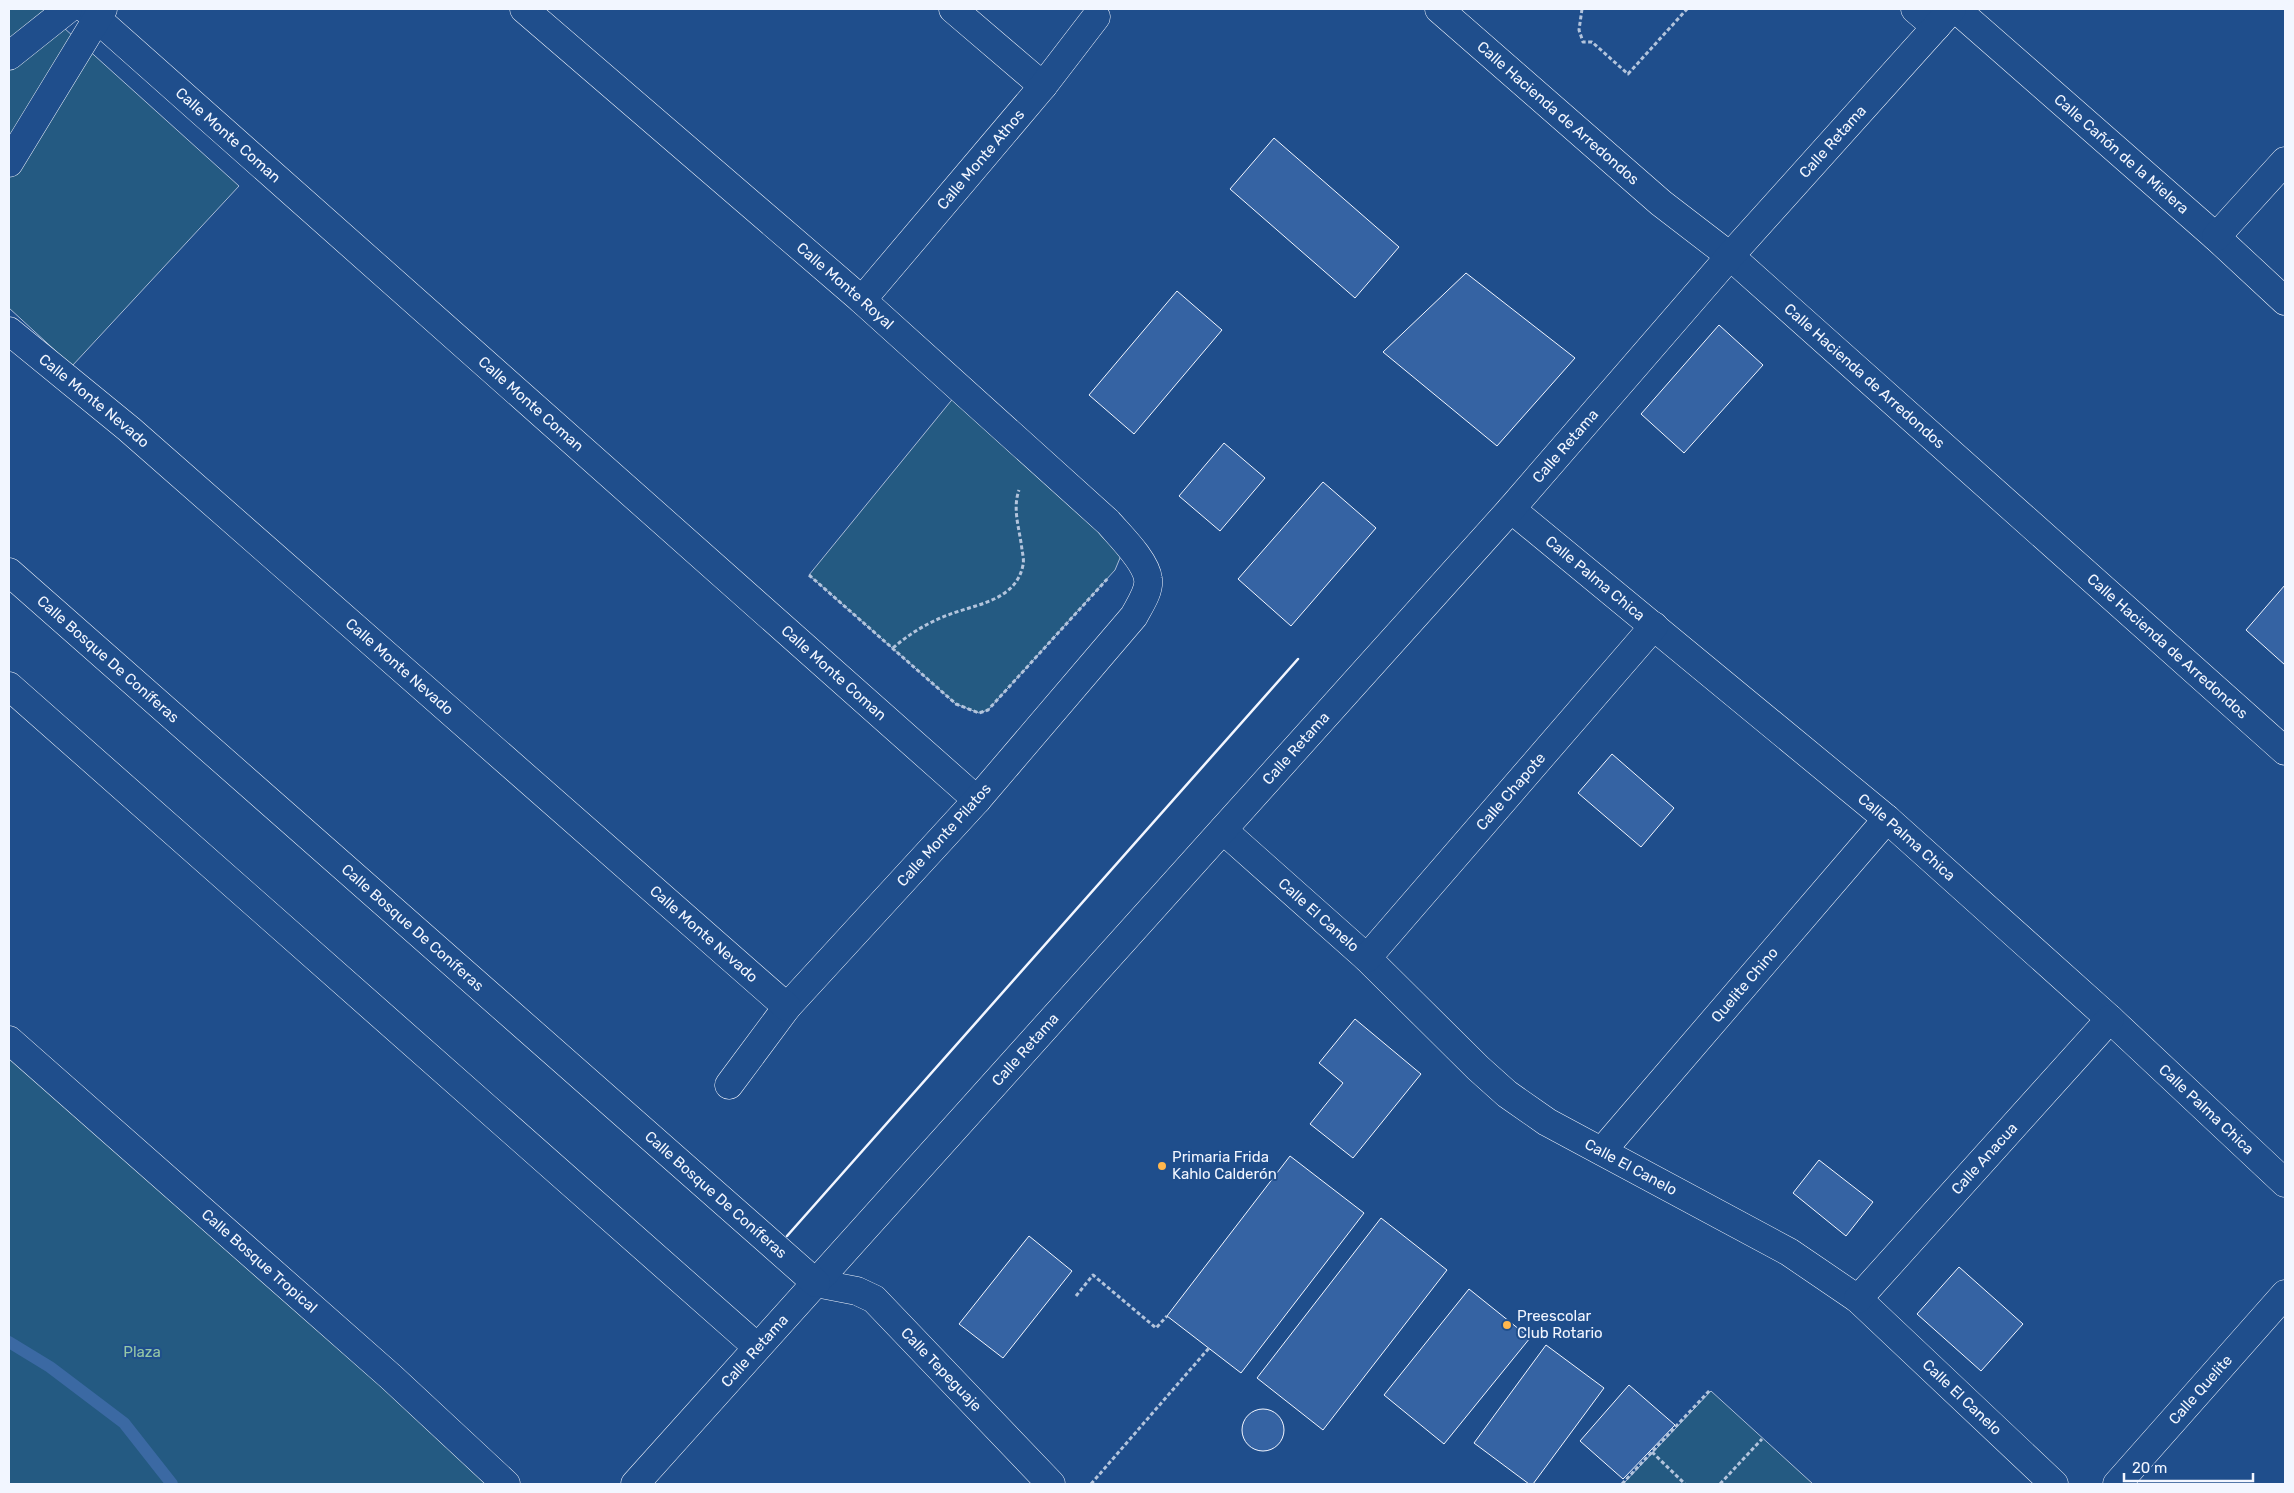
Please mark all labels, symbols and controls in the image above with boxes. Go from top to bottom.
street label: Calle Hacienda de Arredondos [1473,37,1643,189]
street label: Calle Monte Coman [172,84,284,187]
street label: Calle Cañón de la Mielera [2050,90,2192,218]
street label: Calle Retama [1795,102,1870,182]
street label: Calle Monte Athos [933,105,1029,213]
street label: Calle Monte Royal [793,239,897,333]
street label: Calle Hacienda de Arredondos [1780,300,1949,453]
street label: Calle Monte Nevado [35,350,153,452]
street label: Calle Monte Coman [475,353,587,455]
street label: Calle Retama [1529,406,1602,487]
street label: Calle Palma Chica [1542,532,1649,625]
street label: Calle Hacienda de Arredondos [2083,570,2252,723]
street label: Calle Bosque De Coníferas [33,592,183,727]
street label: Calle Monte Nevado [342,614,457,719]
street label: Calle Monte Coman [778,622,890,724]
street label: Calle Retama [1259,708,1333,788]
street label: Calle Chapote [1472,749,1549,834]
street label: Calle Monte Pilatos [893,780,995,890]
street label: Calle Palma Chica [1854,790,1959,885]
street label: Calle Bosque De Coníferas [338,860,488,995]
street label: Calle El Canelo [1275,874,1363,956]
street label: Calle Monte Nevado [646,882,761,986]
street label: Quelite Chino [1707,944,1782,1026]
street label: Calle Retama [988,1010,1063,1090]
street label: Calle Palma Chica [2155,1060,2258,1158]
street label: Calle Anacua [1948,1119,2021,1198]
street label: Calle Bosque De Coníferas [641,1127,791,1262]
street label: Calle El Canelo [1582,1135,1680,1199]
place label: Primaria Frida Kahlo Calderón [1172,1148,1277,1183]
marker: Primaria Frida Kahlo Calderón [1156,1160,1168,1172]
street label: Calle Bosque Tropical [198,1205,321,1317]
place label: Preescolar Club Rotario [1517,1307,1603,1342]
street label: Calle Retama [717,1311,792,1391]
marker: Preescolar Club Rotario [1501,1319,1513,1331]
street label: Calle Tepeguaje [897,1324,986,1415]
park label: Plaza [123,1343,161,1361]
street label: Calle Quelite [2165,1351,2236,1428]
street label: Calle El Canelo [1919,1356,2005,1439]
scale bar [2124,1450,2253,1482]
text: 20 m [2132,1459,2167,1477]

